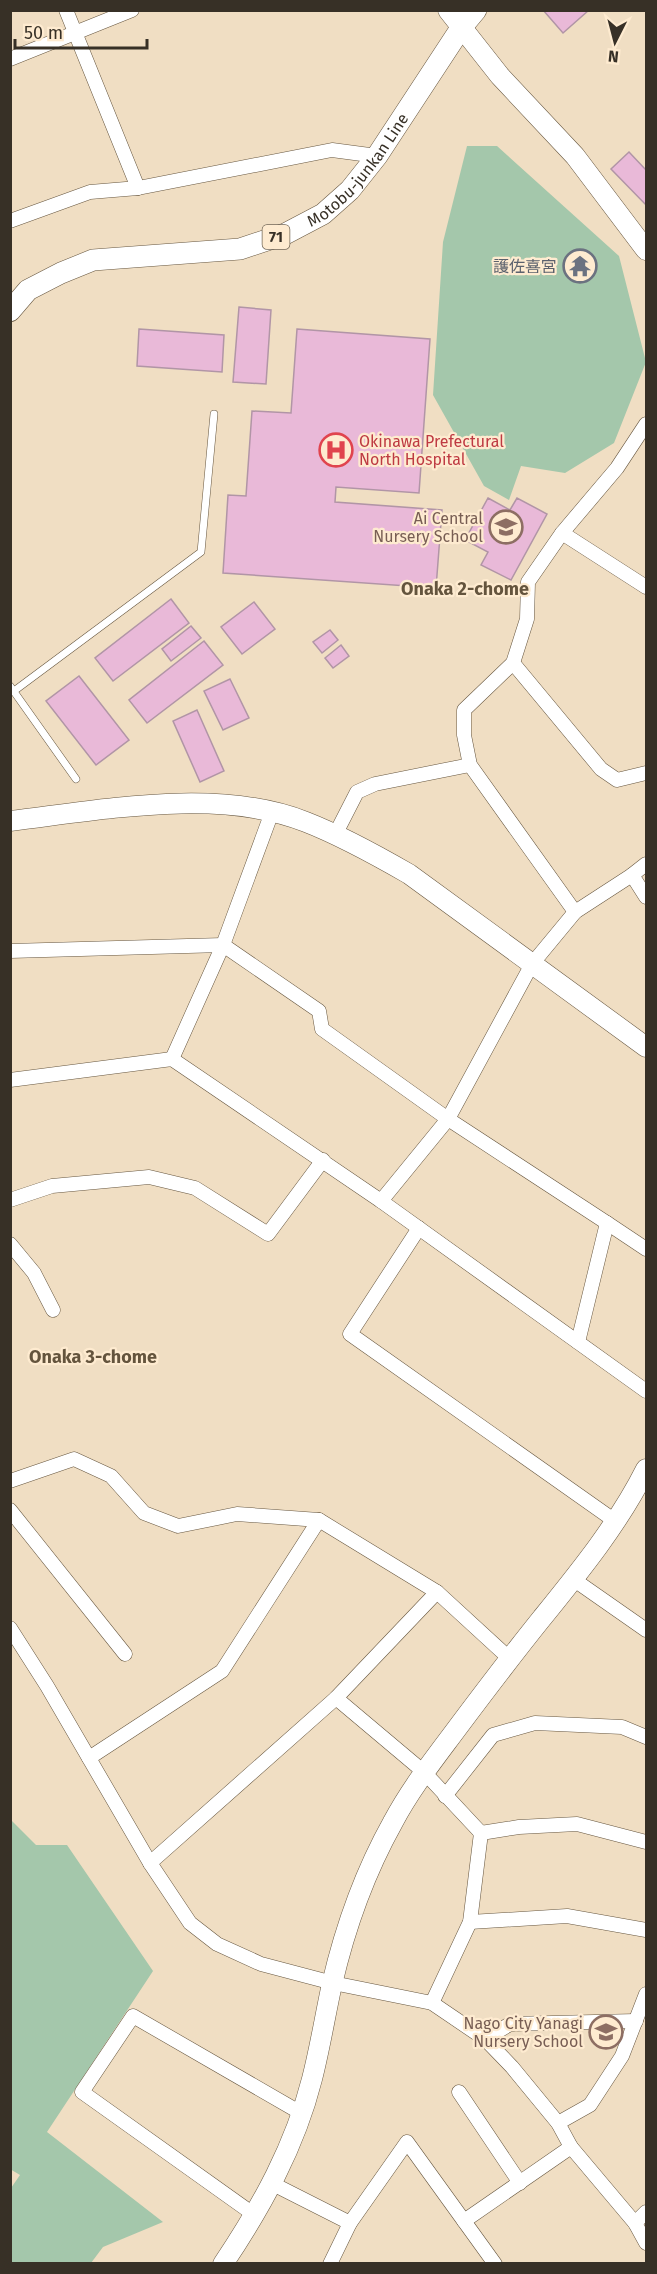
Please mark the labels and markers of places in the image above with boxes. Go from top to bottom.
temple icon: 護佐喜宮 [562,248,598,284]
place label: 護佐喜宮 [493,257,557,276]
hospital icon: Okinawa Prefectural North Hospital [318,432,354,468]
place label: Okinawa Prefectural North Hospital [359,432,504,469]
place label: Ai Central Nursery School [373,509,483,546]
school or university icon: Ai Central Nursery School [488,509,524,545]
place label: Nago City Yanagi Nursery School [464,2014,583,2051]
school or university icon: Nago City Yanagi Nursery School [588,2014,624,2050]

